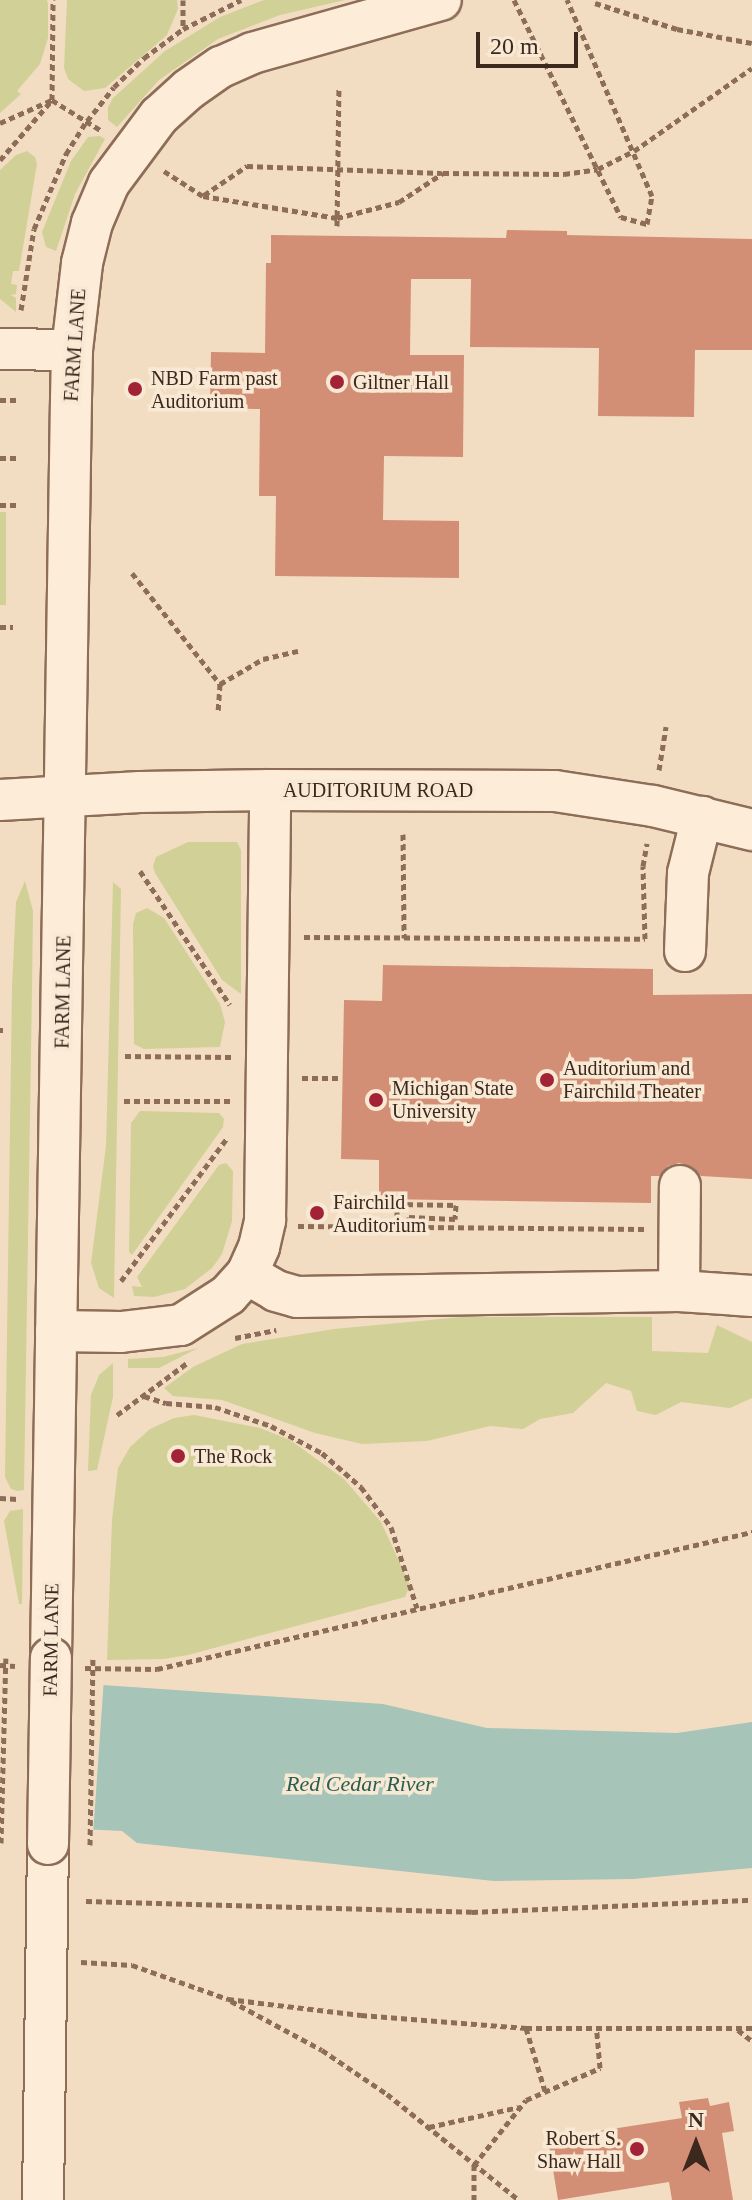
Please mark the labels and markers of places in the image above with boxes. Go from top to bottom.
place label: NBD Farm past Auditorium [151,366,278,413]
place label: Giltner Hall [353,370,449,394]
marker: Giltner Hall [328,373,346,391]
marker: NBD Farm past Auditorium [126,380,144,398]
place label: Auditorium and Fairchild Theater [563,1056,701,1103]
marker: Auditorium and Fairchild Theater [538,1071,556,1089]
place label: Michigan State University [392,1076,514,1123]
marker: Michigan State University [367,1091,385,1109]
place label: Fairchild Auditorium [333,1190,426,1237]
marker: Fairchild Auditorium [308,1204,326,1222]
place label: The Rock [194,1444,272,1468]
marker: The Rock [169,1447,187,1465]
place label: Robert S. Shaw Hall [537,2126,621,2173]
marker: Robert S. Shaw Hall [628,2140,646,2158]

